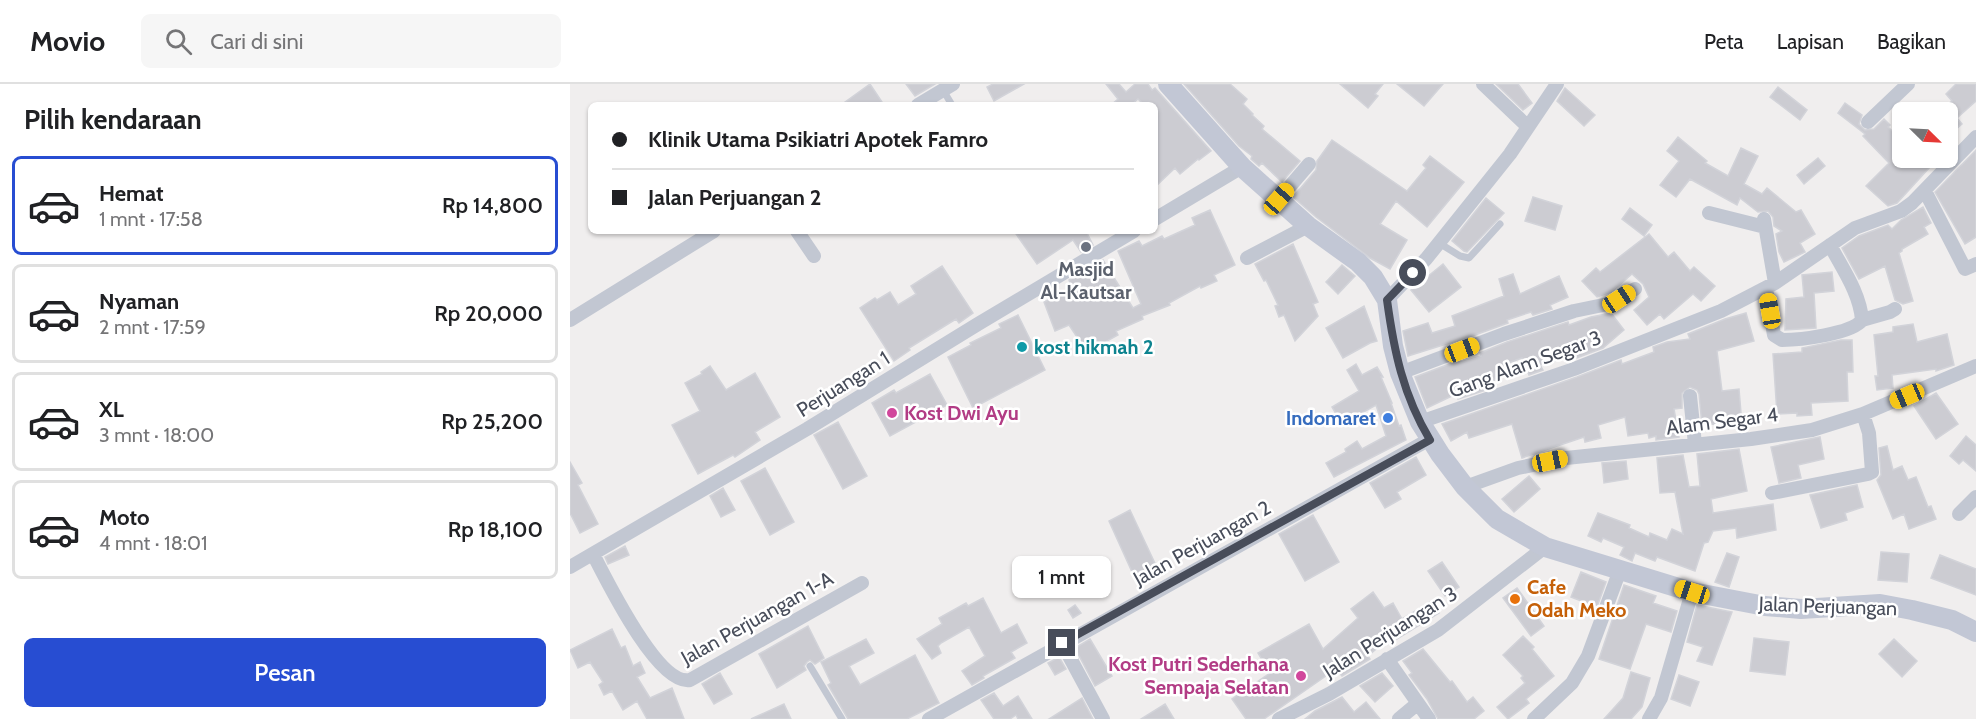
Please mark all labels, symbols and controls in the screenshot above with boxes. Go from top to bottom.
search box [141,14,561,68]
text: Movio [30,24,105,58]
icon: search [162,25,195,58]
text: Cari di sini [210,28,304,55]
text: Peta [1704,29,1744,54]
text: Lapisan [1777,29,1844,54]
text: Bagikan [1877,29,1946,54]
north arrow [1892,102,1958,168]
map controls [1892,102,1958,168]
text: Pilih kendaraan [24,103,202,136]
text: Klinik Utama Psikiatri Apotek Famro [648,126,988,153]
icon: car [27,179,81,233]
text: Hemat [99,180,164,207]
car [1260,180,1298,218]
text: Jalan Perjuangan 2 [648,184,821,211]
text: Rp 14,800 [442,192,543,219]
text: 1 mnt · 17:58 [99,207,203,231]
marker: Masjid Al-Kautsar [1079,240,1093,254]
place label: Masjid Al-Kautsar [1040,257,1132,304]
route start [1399,259,1426,286]
car [1599,282,1639,316]
icon: car [27,287,81,341]
text: Nyaman [99,288,179,315]
car [1758,292,1782,330]
text: Rp 20,000 [434,300,543,327]
text: 2 mnt · 17:59 [99,315,206,339]
street label: Gang Alam Segar 3 [1446,325,1604,403]
place label: kost hikmah 2 [1034,335,1153,359]
car [1442,335,1482,365]
marker: kost hikmah 2 [1015,340,1029,354]
street label: Perjuangan 1 [792,346,894,422]
car [1887,381,1927,411]
icon: car [27,395,81,449]
text: XL [99,396,124,423]
place label: Kost Dwi Ayu [904,401,1019,425]
street label: Alam Segar 4 [1665,402,1780,440]
marker: Kost Dwi Ayu [885,406,899,420]
place label: Indomaret [1286,406,1376,430]
text: Rp 25,200 [441,408,543,435]
marker: Indomaret [1381,411,1395,425]
text: 3 mnt · 18:00 [99,423,214,447]
car [1531,448,1569,474]
street label: Jalan Perjuangan 2 [1128,495,1275,591]
icon: car [27,503,81,557]
text: Moto [99,504,150,531]
text: Rp 18,100 [448,516,543,543]
text: 4 mnt · 18:01 [99,531,207,555]
callout: 1 mnt [1012,556,1112,598]
text: 1 mnt [1038,565,1085,589]
street label: Jalan Perjuangan 1-A [676,566,838,670]
place label: Cafe Odah Meko [1527,575,1626,622]
car [1672,578,1712,606]
street label: Jalan Perjuangan 3 [1318,581,1462,683]
marker: Cafe Odah Meko [1508,592,1522,606]
street label: Jalan Perjuangan [1757,592,1898,620]
route end [1048,629,1075,656]
button: Pesan [24,638,546,707]
place label: Kost Putri Sederhana Sempaja Selatan [1108,652,1289,699]
marker: Kost Putri Sederhana Sempaja Selatan [1294,669,1308,683]

